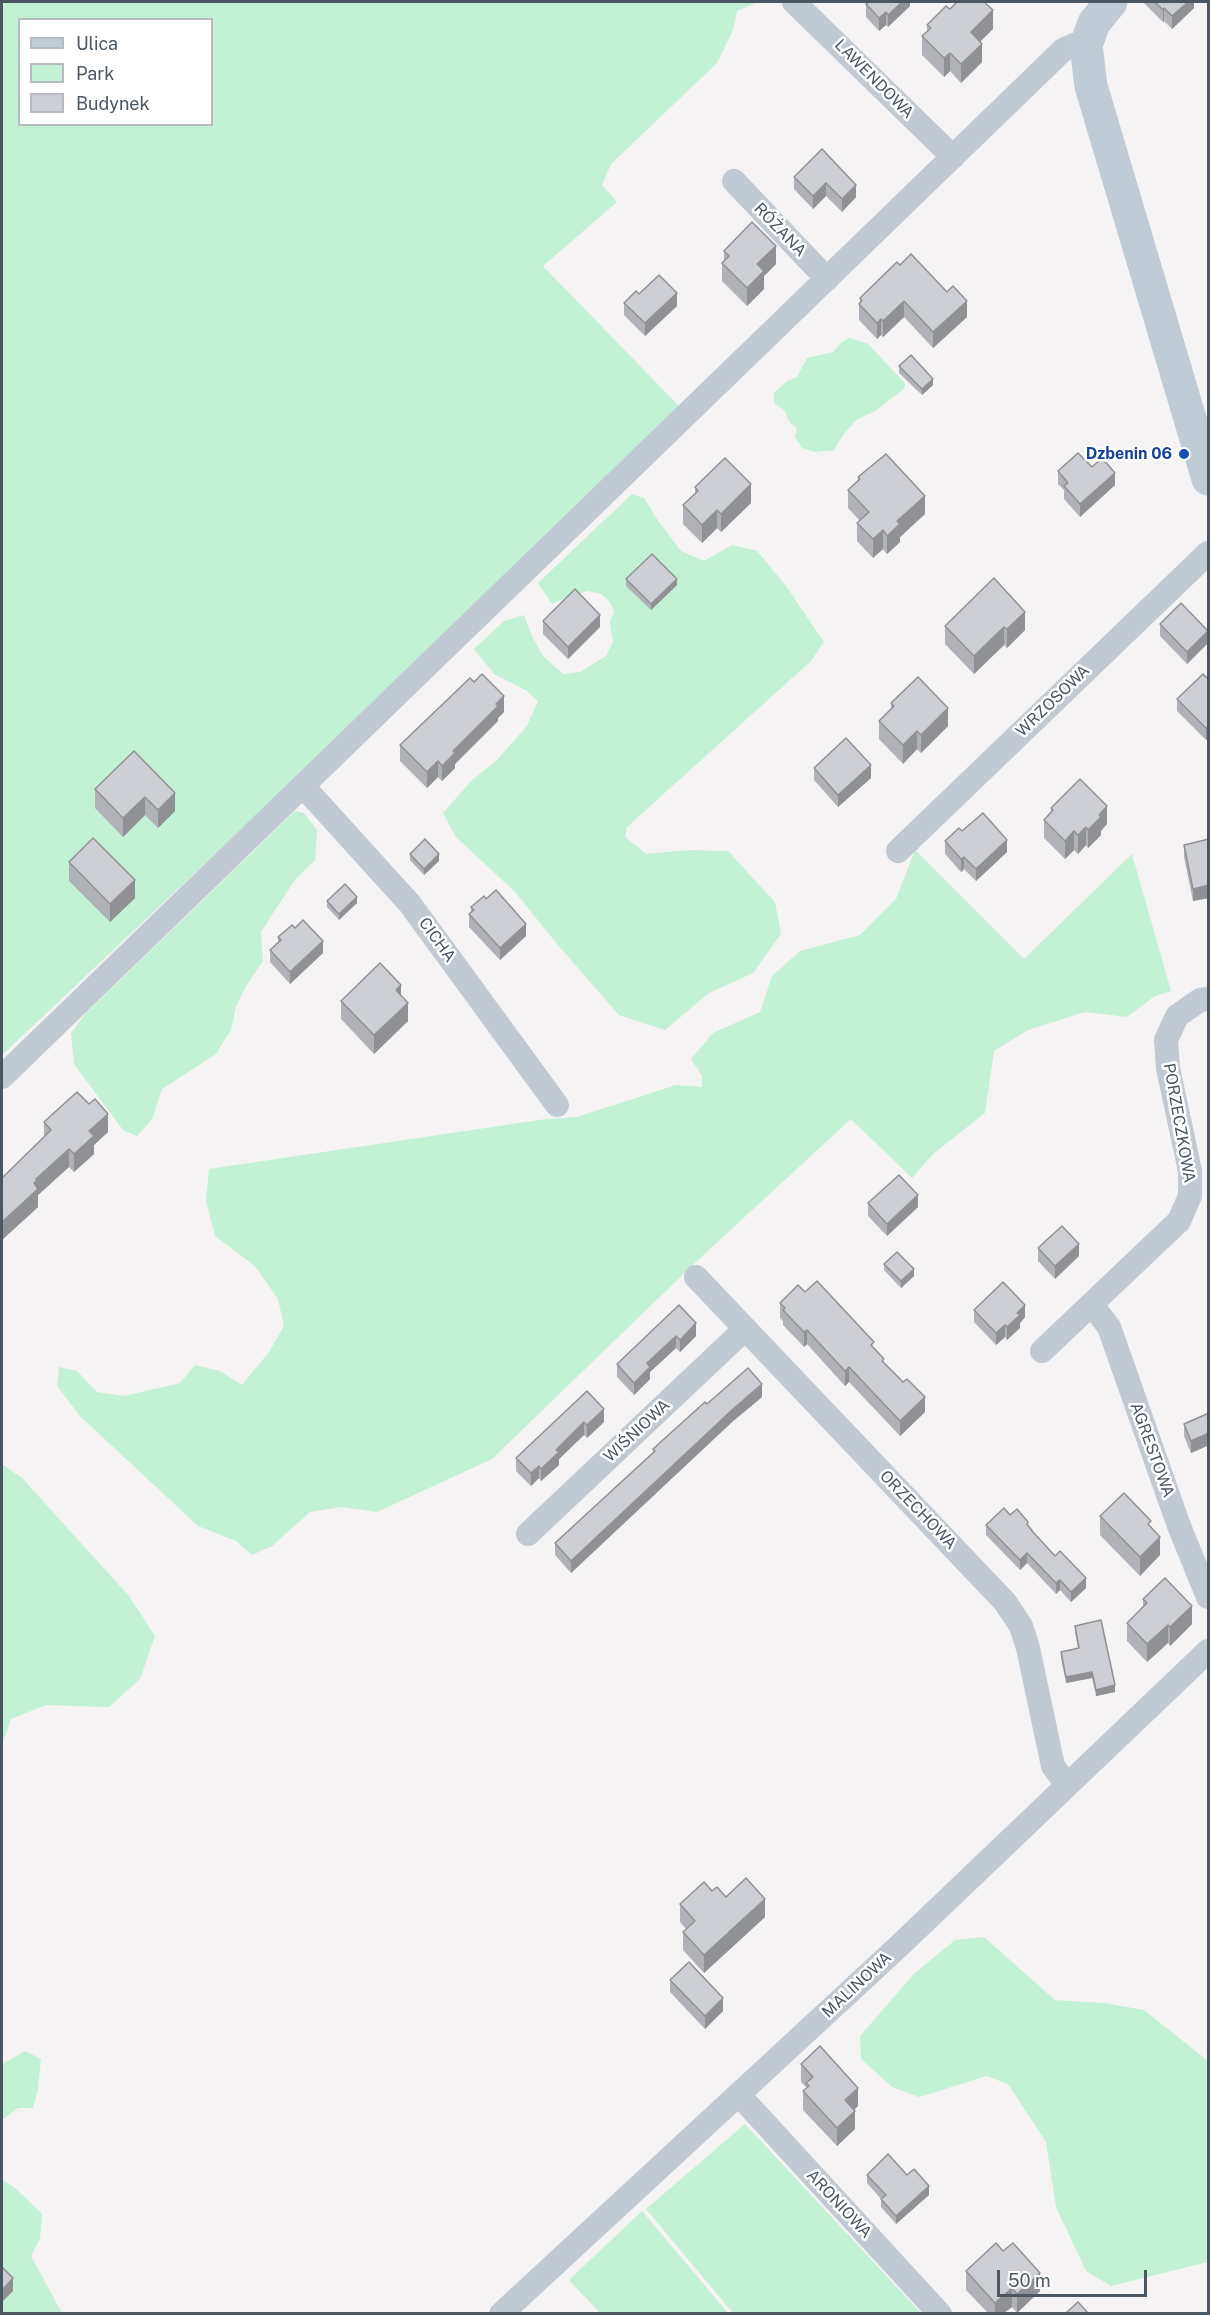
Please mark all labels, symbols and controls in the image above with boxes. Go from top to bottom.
legend [18,18,213,126]
text: Ulica [76,33,118,54]
street label: LAWENDOWA [831,36,917,122]
text: Park [76,63,114,84]
text: Budynek [76,93,150,114]
street label: RÓŻANA [750,199,810,261]
place label: Dzbenin 06 [1086,444,1172,464]
marker: Dzbenin 06 [1177,447,1191,461]
street label: WRZOSOWA [1012,661,1094,741]
street label: CICHA [414,914,460,966]
street label: PORZECZKOWA [1159,1062,1199,1184]
street label: WIŚNIOWA [600,1396,674,1466]
street label: AGRESTOWA [1126,1400,1178,1500]
street label: ORZECHOWA [876,1467,960,1553]
street label: MALINOWA [818,1948,896,2022]
street label: ARONIOWA [802,2166,876,2242]
scale bar [1000,2258,1150,2296]
text: 50 m [1008,2270,1051,2291]

